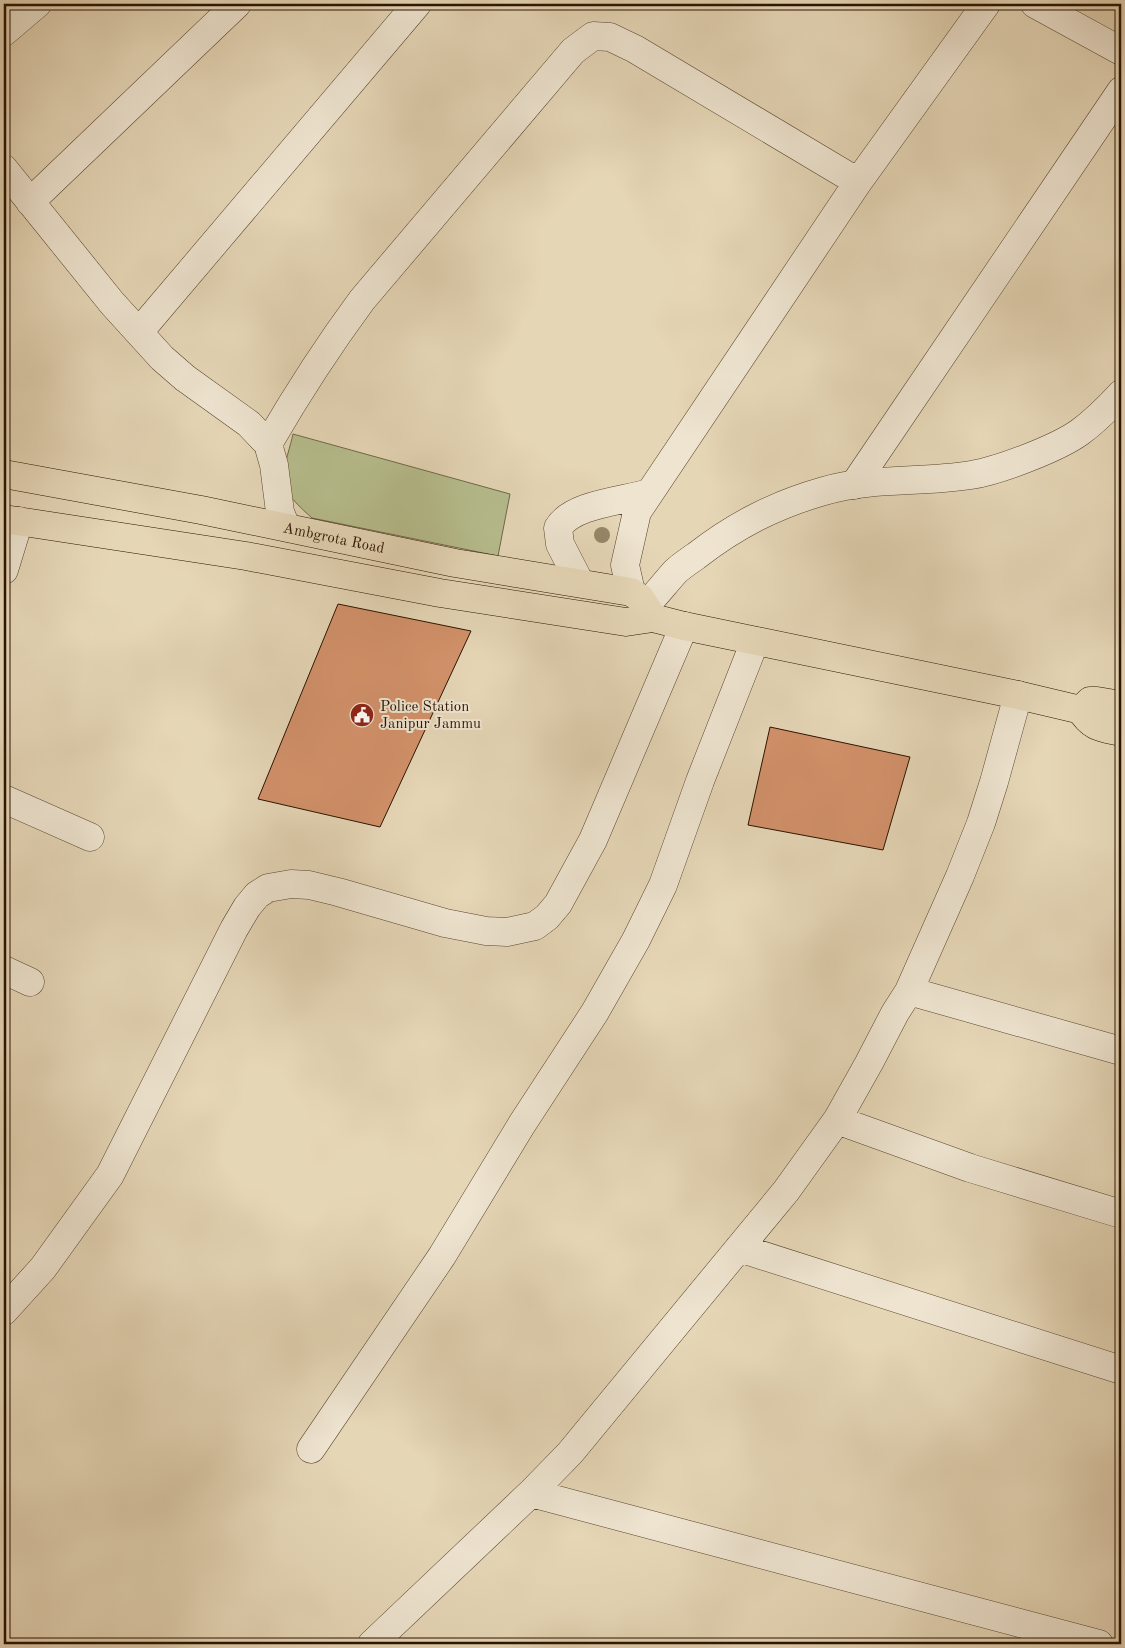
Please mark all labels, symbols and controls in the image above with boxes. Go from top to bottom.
street label: Ambgrota Road [282,521,386,557]
place label: Police Station Janipur Jammu [380,700,481,732]
public building icon: Police Station Janipur Jammu [349,702,375,728]

